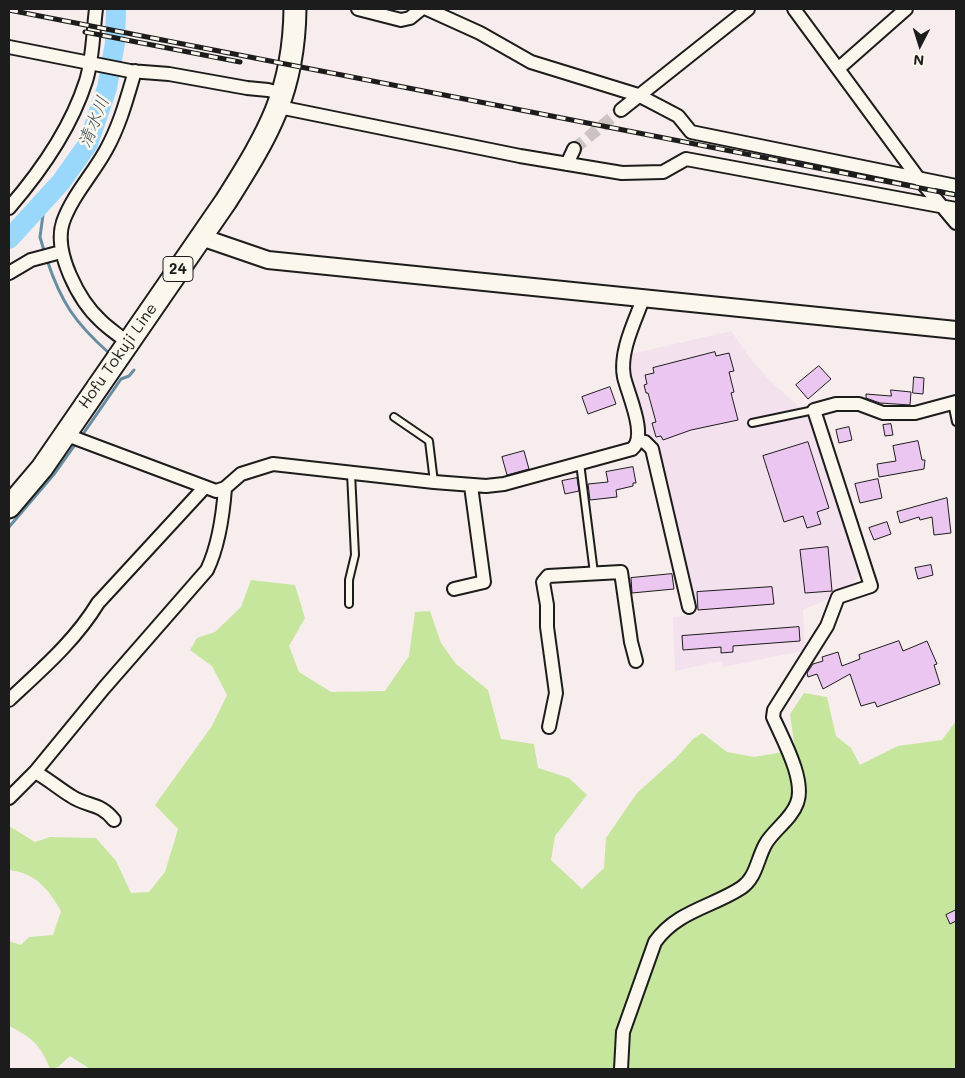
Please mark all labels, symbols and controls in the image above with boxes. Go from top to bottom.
north arrow [895,20,945,70]
text: N [913,51,925,70]
water label: 清水川 [74,93,114,151]
road number: 24 [163,256,193,282]
street label: Hofu Tokuji Line [75,300,161,412]

